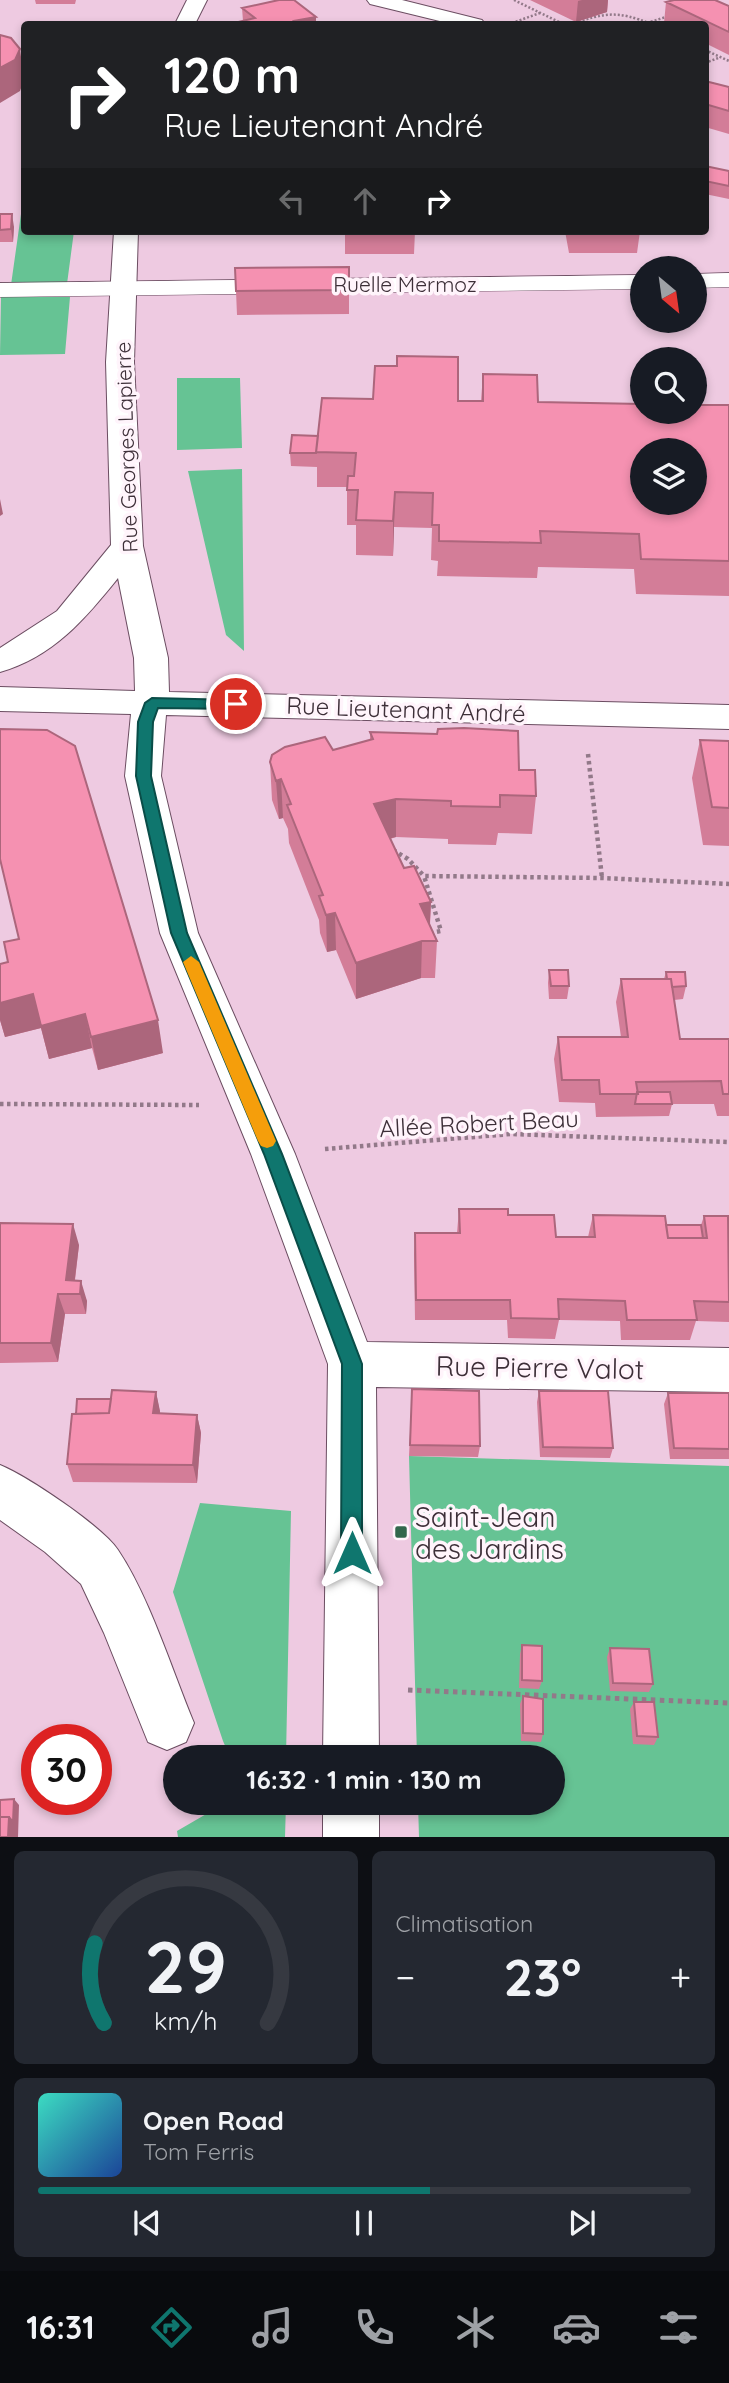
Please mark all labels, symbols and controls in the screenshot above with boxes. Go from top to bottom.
text: 120 m [164,44,300,105]
icon: right [49,49,140,140]
text: Rue Lieutenant André [164,105,483,145]
icon: left [273,182,311,220]
icon: ahead [346,182,384,220]
icon: right [419,182,457,220]
north arrow [630,256,707,332]
map controls [630,256,707,515]
street label: Ruelle Mermoz [333,271,477,297]
street label: Rue Georges Lapierre [109,341,143,553]
button: search [630,347,707,424]
button: layers [630,438,707,515]
pin [206,674,266,734]
icon: arrive [217,685,255,723]
street label: Rue Lieutenant André [286,690,526,728]
street label: Allée Robert Beau [378,1103,580,1143]
street label: Rue Pierre Valot [435,1348,645,1386]
place label: Saint-Jean des Jardins [415,1499,564,1566]
position arrow [315,1516,389,1590]
marker: Saint-Jean des Jardins [393,1524,409,1540]
speed limit sign: 30 [21,1724,112,1815]
text: 16:32 · 1 min · 130 m [246,1763,482,1796]
text: Climatisation [396,1909,533,1938]
text: 29 [144,1921,227,2012]
text: 23° [503,1944,581,2009]
text: − [396,1953,415,2001]
text: + [670,1953,691,2001]
text: km/h [154,2005,217,2036]
text: Open Road [143,2104,284,2137]
text: Tom Ferris [143,2137,254,2166]
icon: previous [128,2204,166,2242]
icon: pause [345,2204,383,2242]
icon: next [563,2204,601,2242]
icon: directions [147,2303,196,2352]
icon: music [248,2303,297,2352]
icon: phone [350,2303,399,2352]
icon: climate [451,2303,500,2352]
icon: car [552,2303,601,2352]
icon: filters [654,2303,703,2352]
text: 16:31 [26,2307,95,2347]

